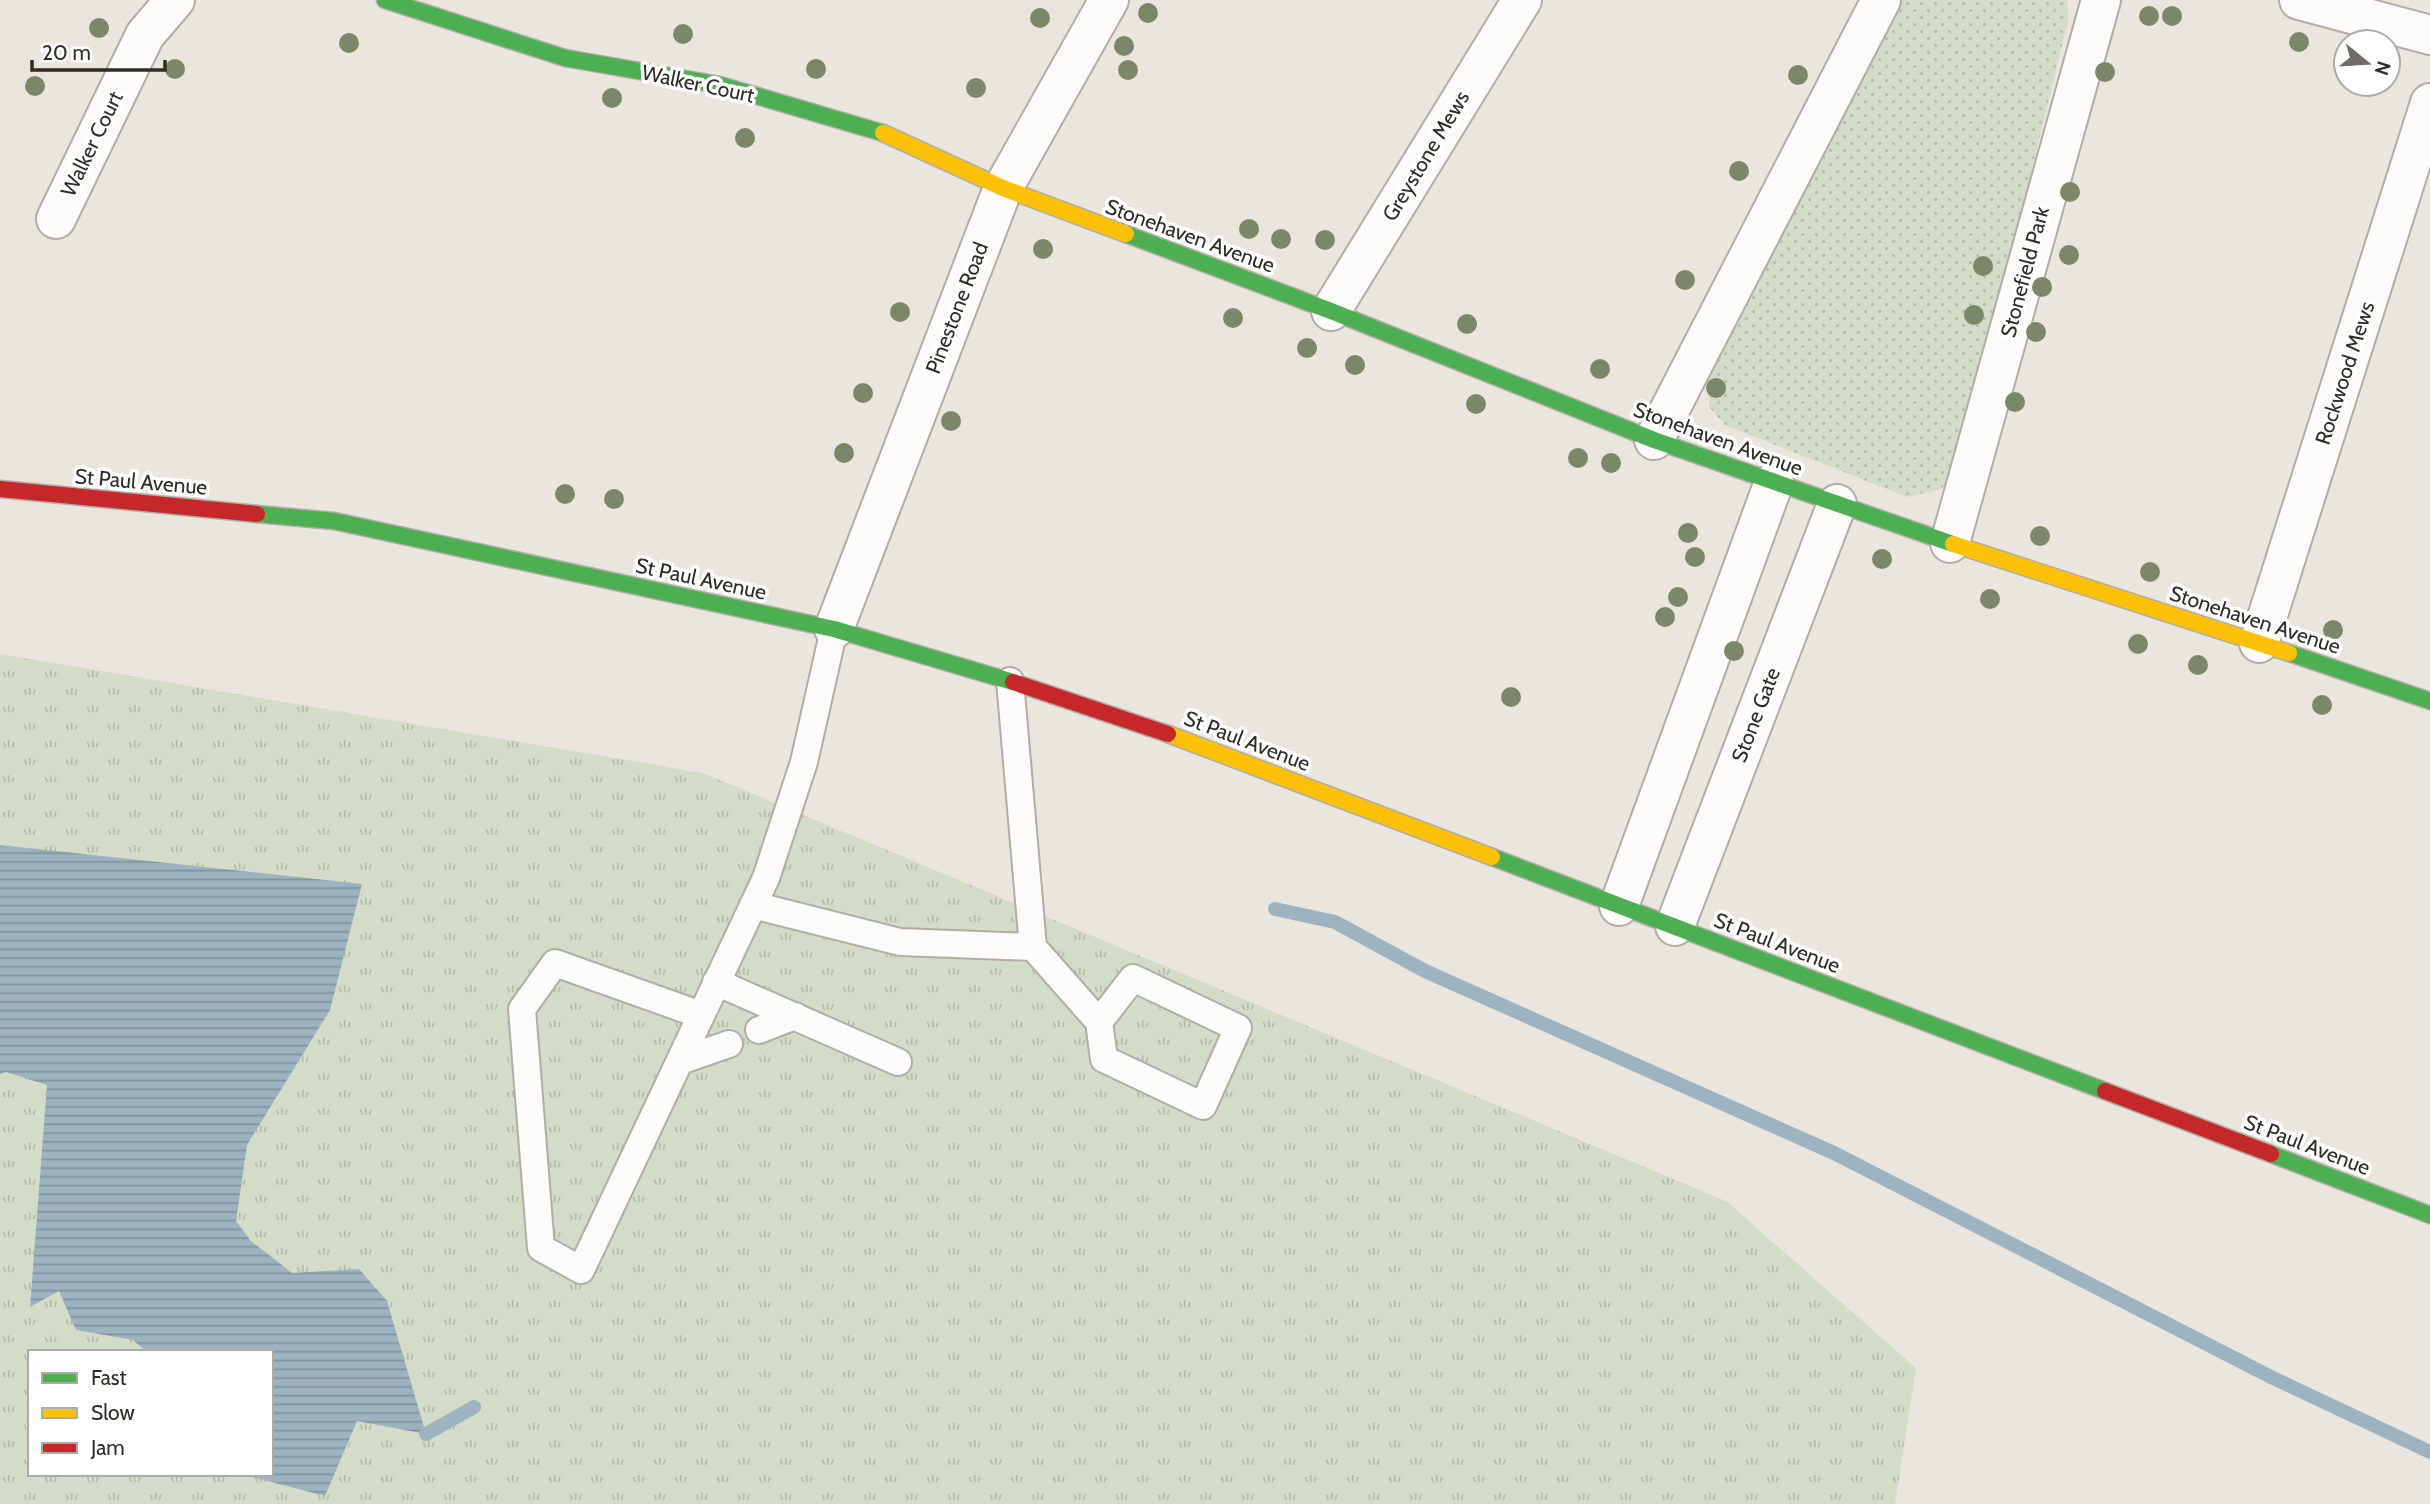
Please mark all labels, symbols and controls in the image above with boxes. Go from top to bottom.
scale bar [32,28,164,72]
north arrow [2332,28,2402,98]
text: 20 m [42,40,91,65]
text: N [2370,58,2396,78]
street label: Walker Court [640,59,756,108]
street label: Greystone Mews [1377,86,1474,225]
street label: Walker Court [55,87,128,201]
street label: Stonehaven Avenue [1102,193,1278,278]
street label: Stonefield Park [1995,203,2054,340]
street label: Pinestone Road [920,239,993,377]
street label: Rockwood Mews [2310,298,2380,447]
street label: Stonehaven Avenue [1630,396,1806,481]
street label: St Paul Avenue [74,463,209,500]
street label: St Paul Avenue [634,552,769,605]
street label: Stonehaven Avenue [2167,580,2344,659]
street label: Stone Gate [1726,664,1785,766]
street label: St Paul Avenue [1181,705,1314,776]
street label: St Paul Avenue [1711,907,1844,978]
street label: St Paul Avenue [2241,1109,2374,1180]
legend [28,1350,273,1476]
text: Fast [91,1365,127,1390]
text: Slow [91,1400,135,1425]
text: Jam [90,1435,125,1460]

